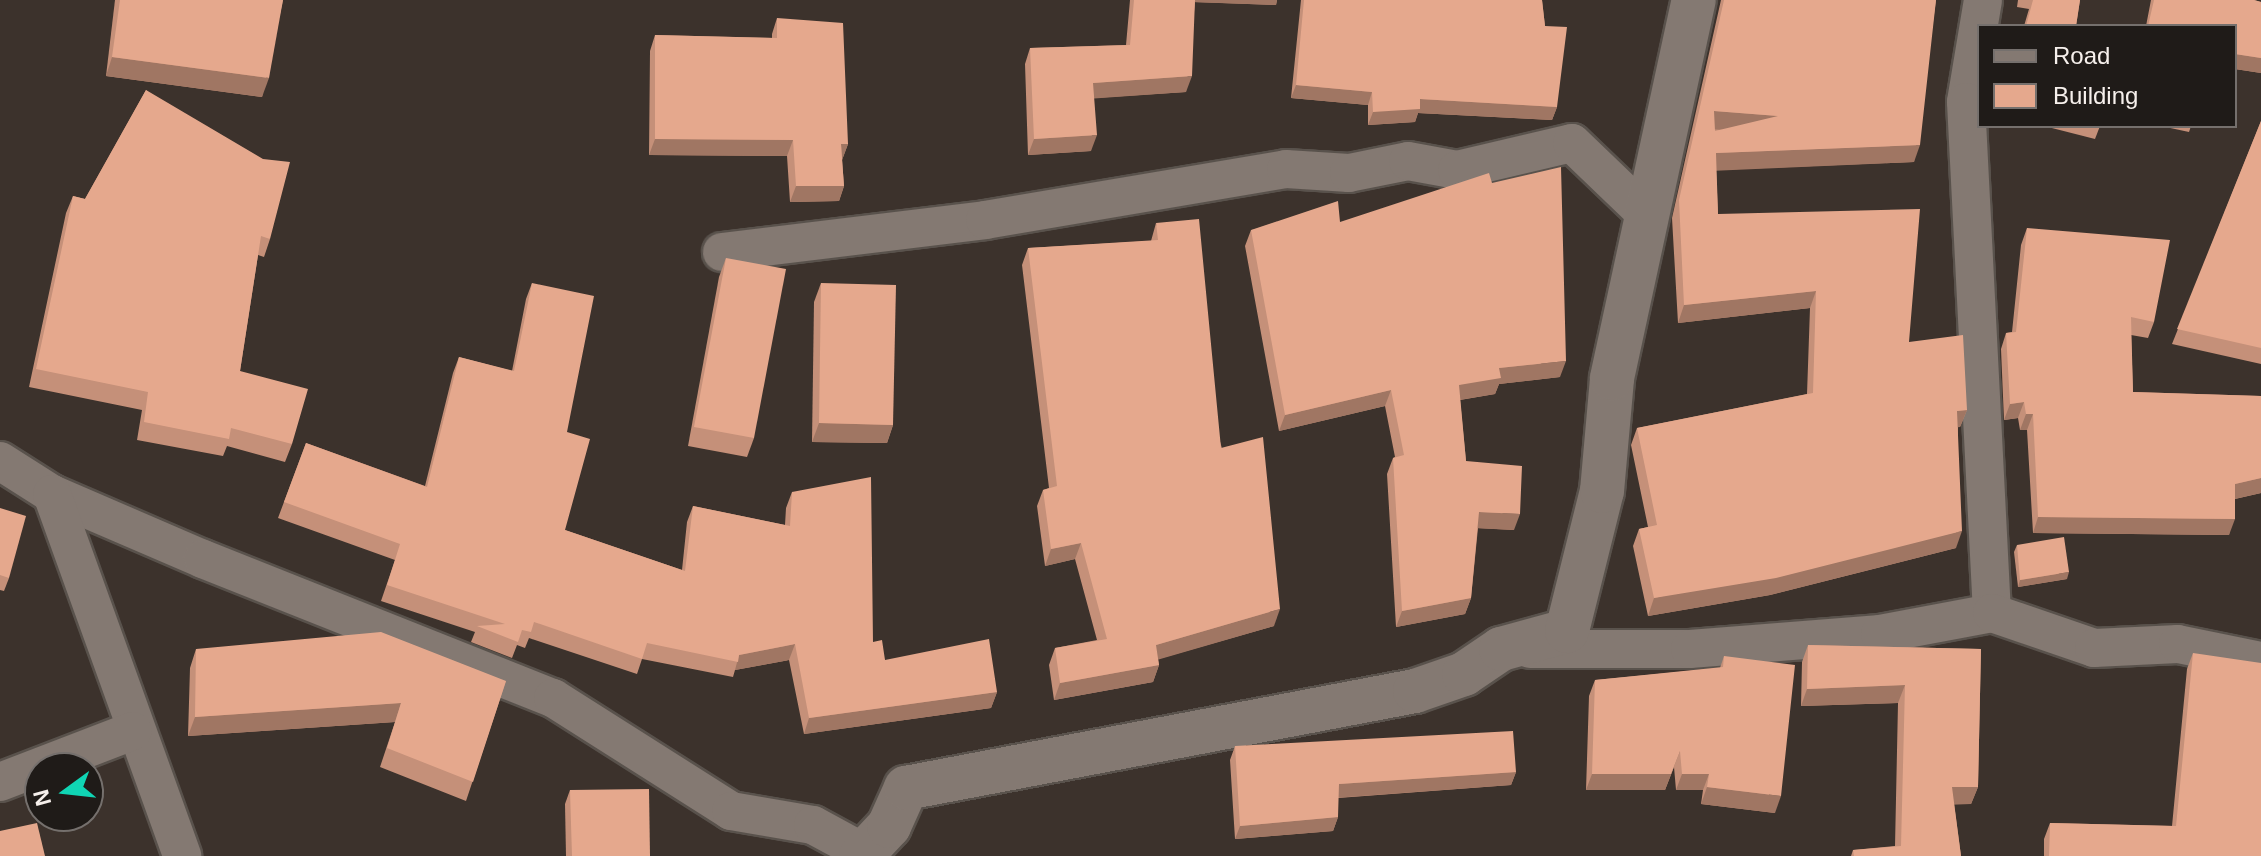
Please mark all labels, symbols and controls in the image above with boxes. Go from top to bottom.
legend [1977,24,2237,128]
text: Road [2053,42,2110,69]
text: Building [2053,82,2138,109]
north arrow [24,752,104,832]
text: N [28,787,56,809]

